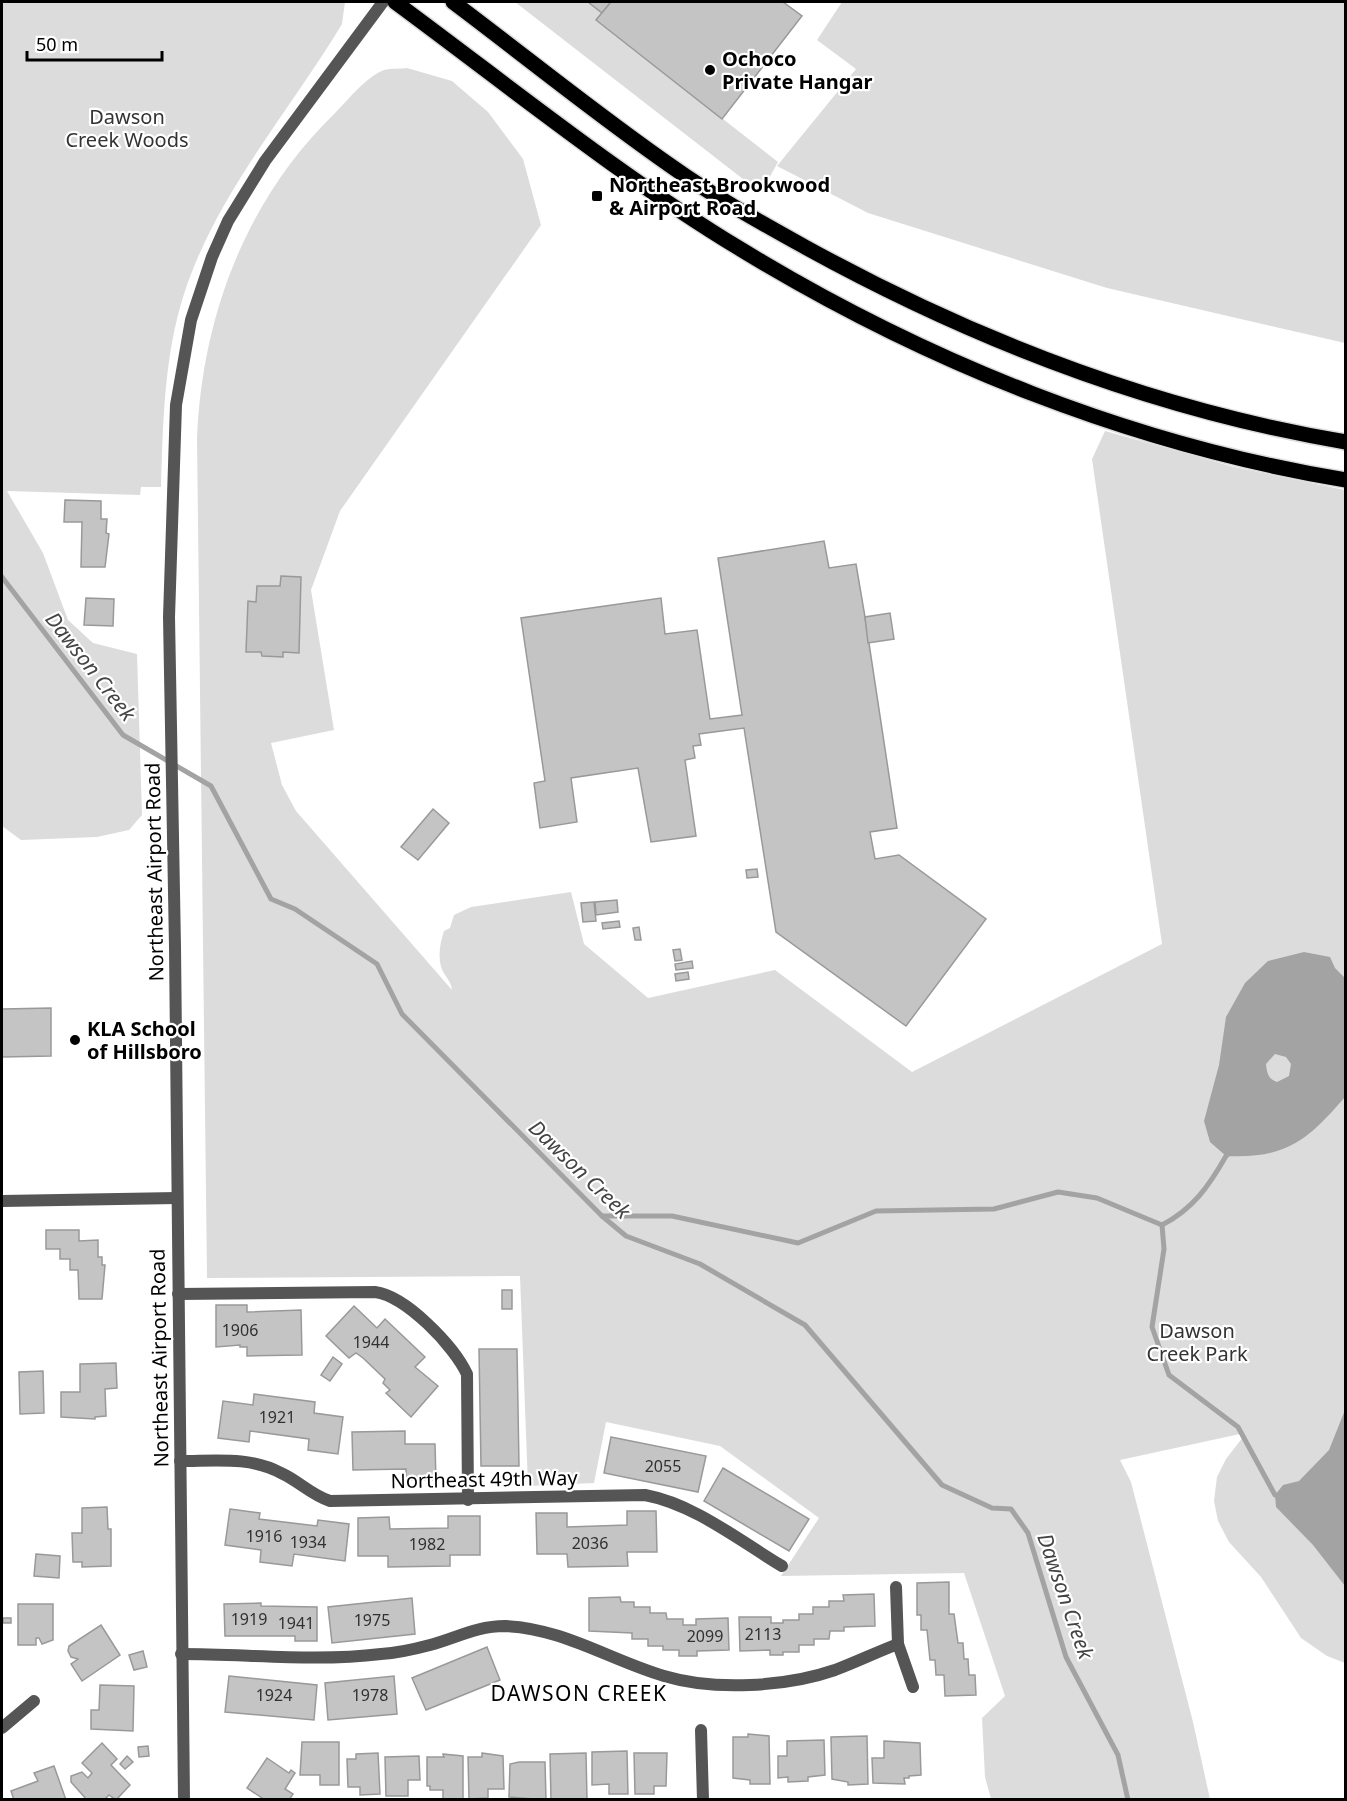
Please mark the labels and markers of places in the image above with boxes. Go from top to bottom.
place label: Ochoco Private Hangar [722,45,872,95]
marker: Ochoco Private Hangar [703,63,717,77]
place label: Northeast Brookwood & Airport Road [609,171,830,221]
marker: Northeast Brookwood & Airport Road [590,189,604,203]
place label: KLA School of Hillsboro [87,1015,202,1065]
marker: KLA School of Hillsboro [68,1033,82,1047]

